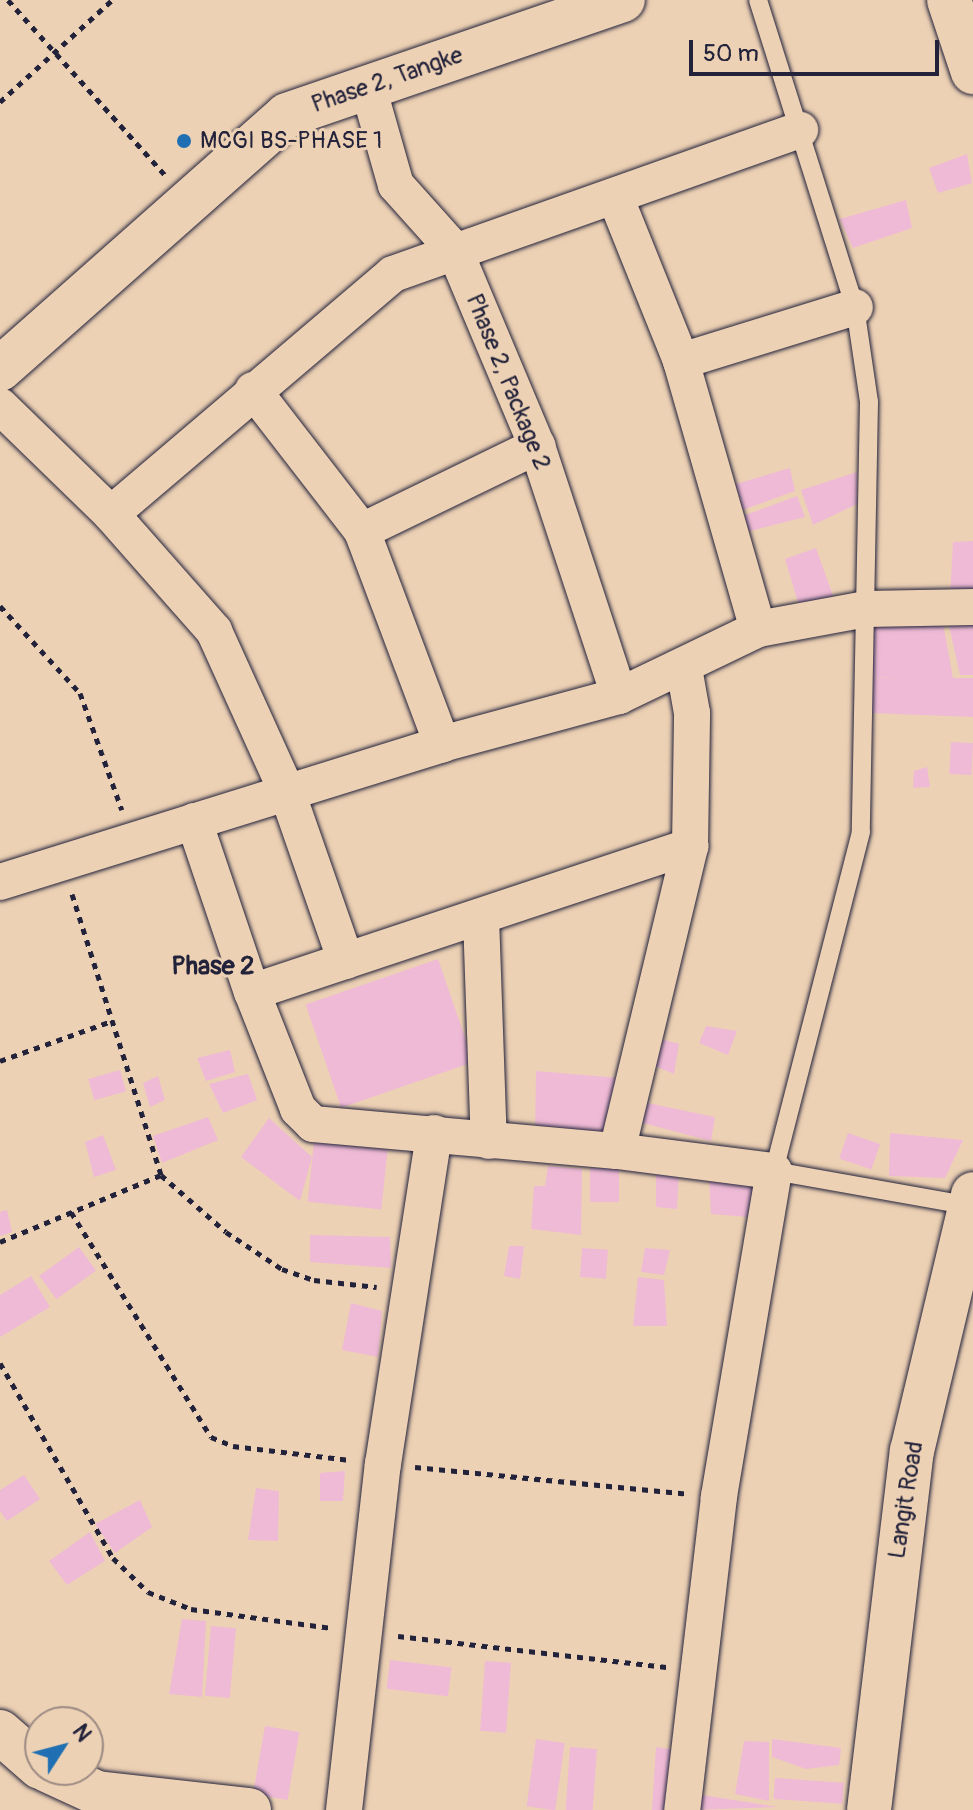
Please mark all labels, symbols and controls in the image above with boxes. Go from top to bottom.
scale bar [693,24,943,74]
text: 50 m [703,39,759,68]
street label: Phase 2, Tangke [308,41,466,119]
place label: MCGI BS-PHASE 1 [200,127,382,155]
marker: MCGI BS-PHASE 1 [175,132,193,150]
street label: Phase 2, Package 2 [460,290,556,474]
district label: Phase 2 [171,951,255,983]
street label: Langit Road [883,1439,929,1561]
north arrow [24,1706,104,1786]
text: N [66,1719,97,1747]

